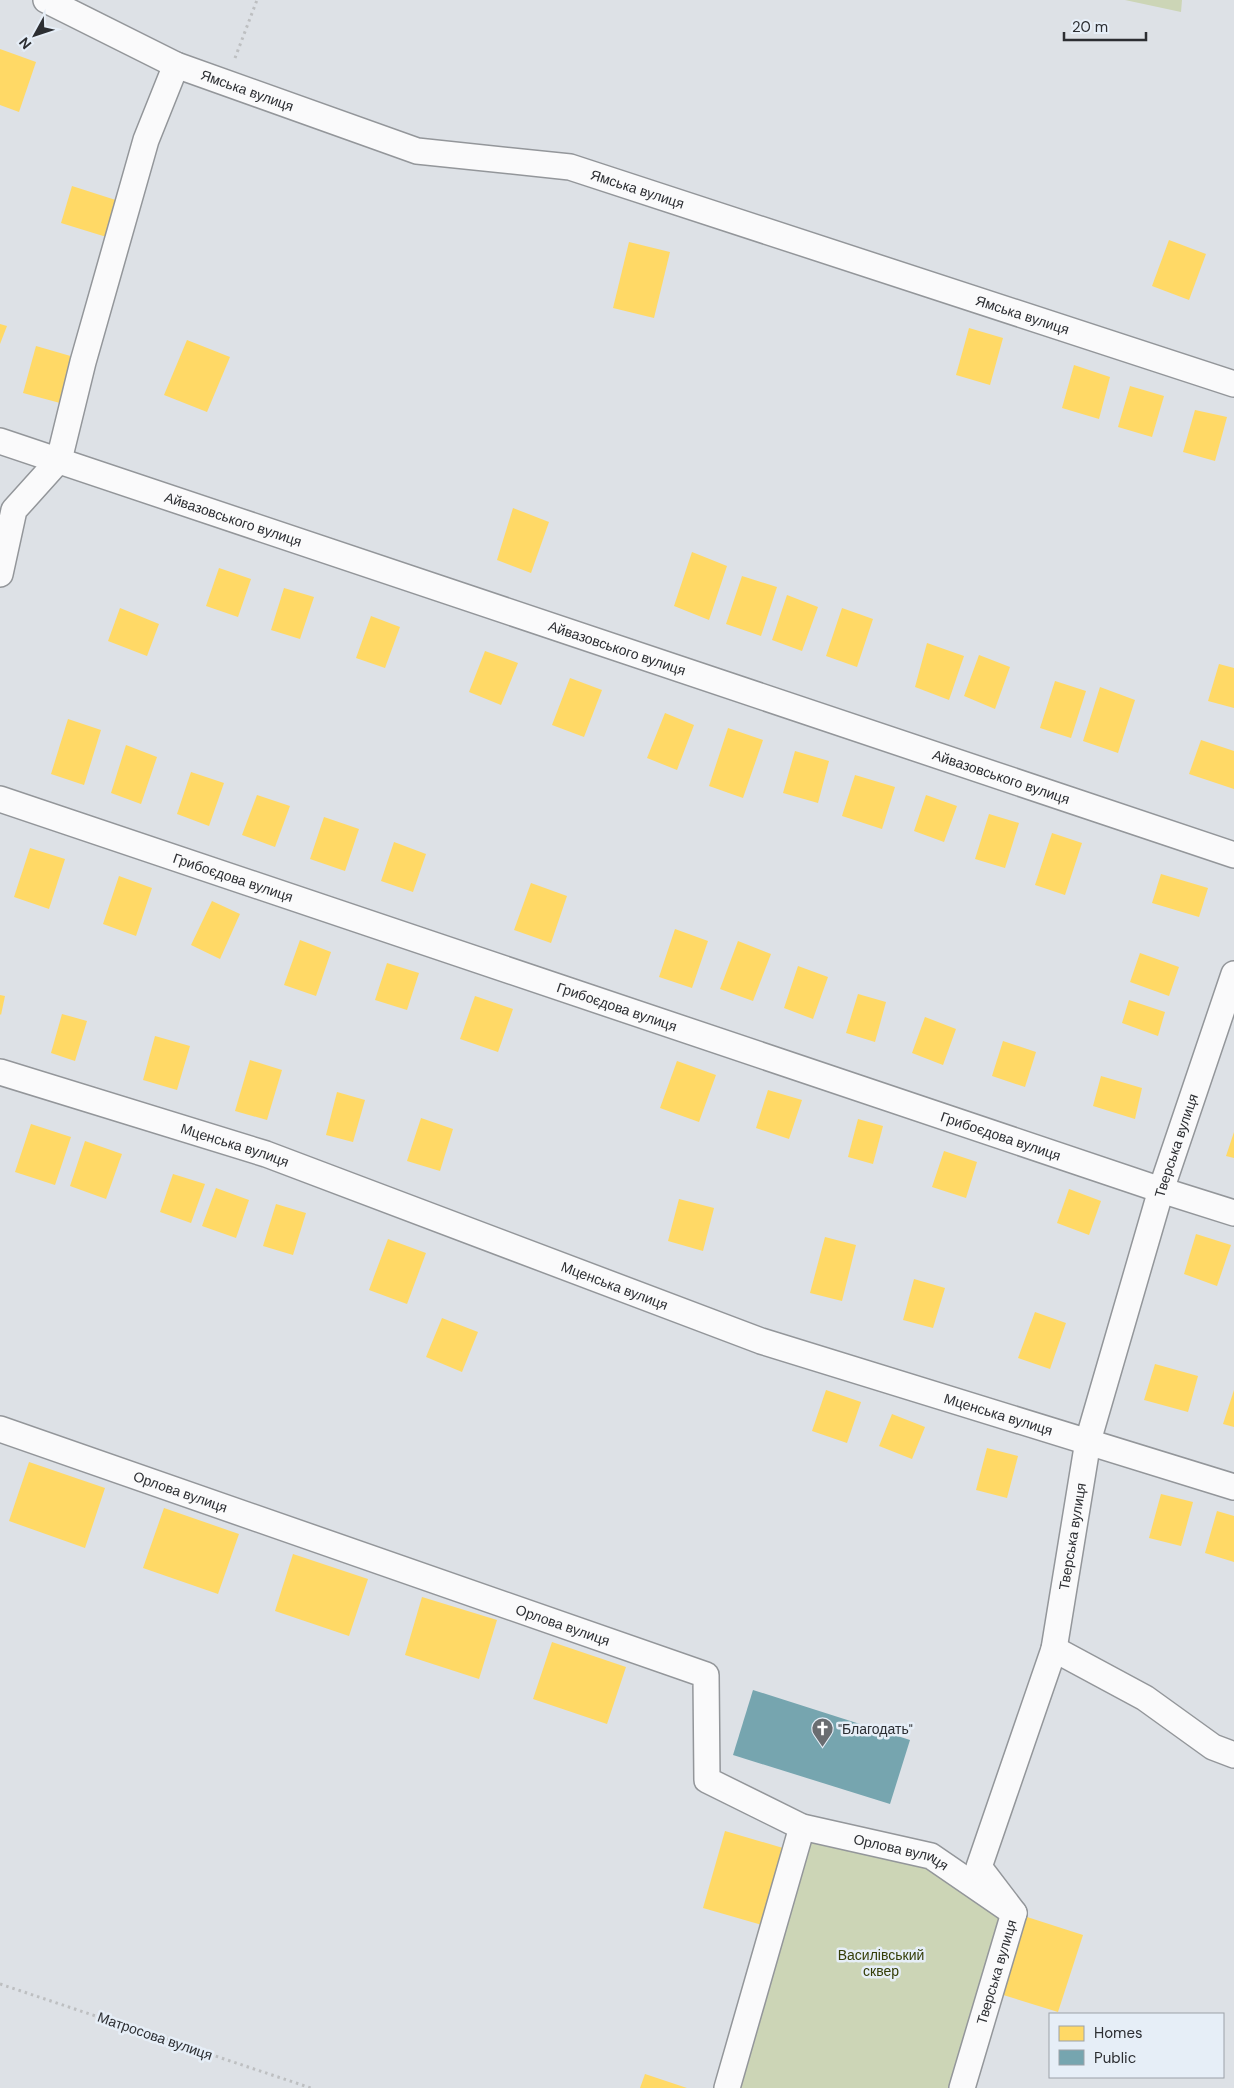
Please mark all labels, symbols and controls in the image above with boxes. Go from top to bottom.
north arrow [10,10,60,60]
scale bar [1064,10,1146,42]
text: 20 m [1072,17,1108,37]
text: N [15,34,35,53]
street label: Ямська вулиця [198,66,296,115]
street label: Ямська вулиця [588,165,687,213]
street label: Ямська вулиця [973,291,1072,339]
street label: Айвазовського вулиця [162,488,304,551]
street label: Айвазовського вулиця [546,617,688,679]
street label: Айвазовського вулиця [930,746,1072,808]
street label: Грибоєдова вулиця [171,849,296,906]
street label: Грибоєдова вулиця [555,978,679,1035]
street label: Тверська вулиця [1150,1091,1202,1200]
street label: Грибоєдова вулиця [938,1107,1063,1165]
street label: Мценська вулиця [179,1119,292,1171]
street label: Мценська вулиця [559,1257,671,1314]
street label: Мценська вулиця [942,1389,1055,1440]
street label: Орлова вулиця [131,1467,230,1517]
street label: Тверська вулиця [1055,1481,1090,1591]
street label: Орлова вулиця [513,1600,612,1650]
church icon: "Благодать" [810,1717,834,1748]
place label: "Благодать" [838,1720,913,1738]
street label: Орлова вулиця [852,1830,952,1874]
street label: Тверська вулиця [972,1917,1021,2027]
park label: Василівський сквер [838,1946,924,1980]
street label: Матросова вулиця [95,2008,215,2064]
legend [1049,2013,1224,2078]
text: Homes [1094,2023,1143,2043]
text: Public [1094,2048,1136,2068]

